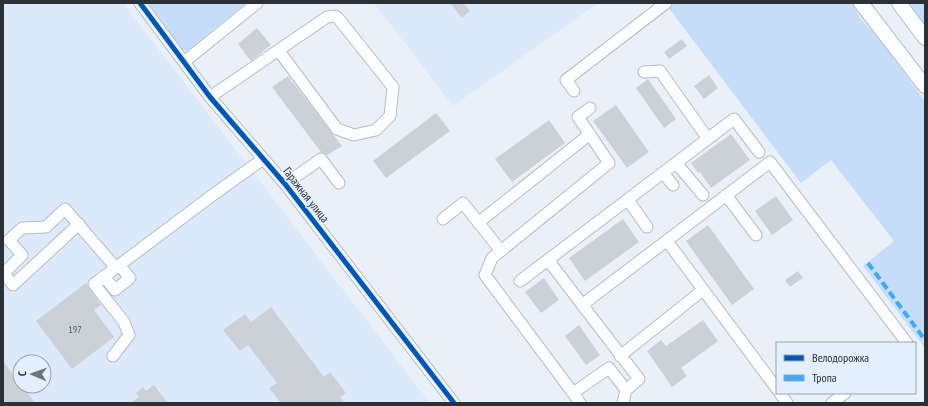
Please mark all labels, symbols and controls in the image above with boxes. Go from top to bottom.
street label: Гаражная улица [280,164,333,226]
house number: 197 [68,323,82,336]
legend [776,342,916,394]
text: Велодорожка [812,350,869,365]
north arrow [12,354,52,394]
text: Тропа [812,370,837,385]
text: С [15,371,29,376]

